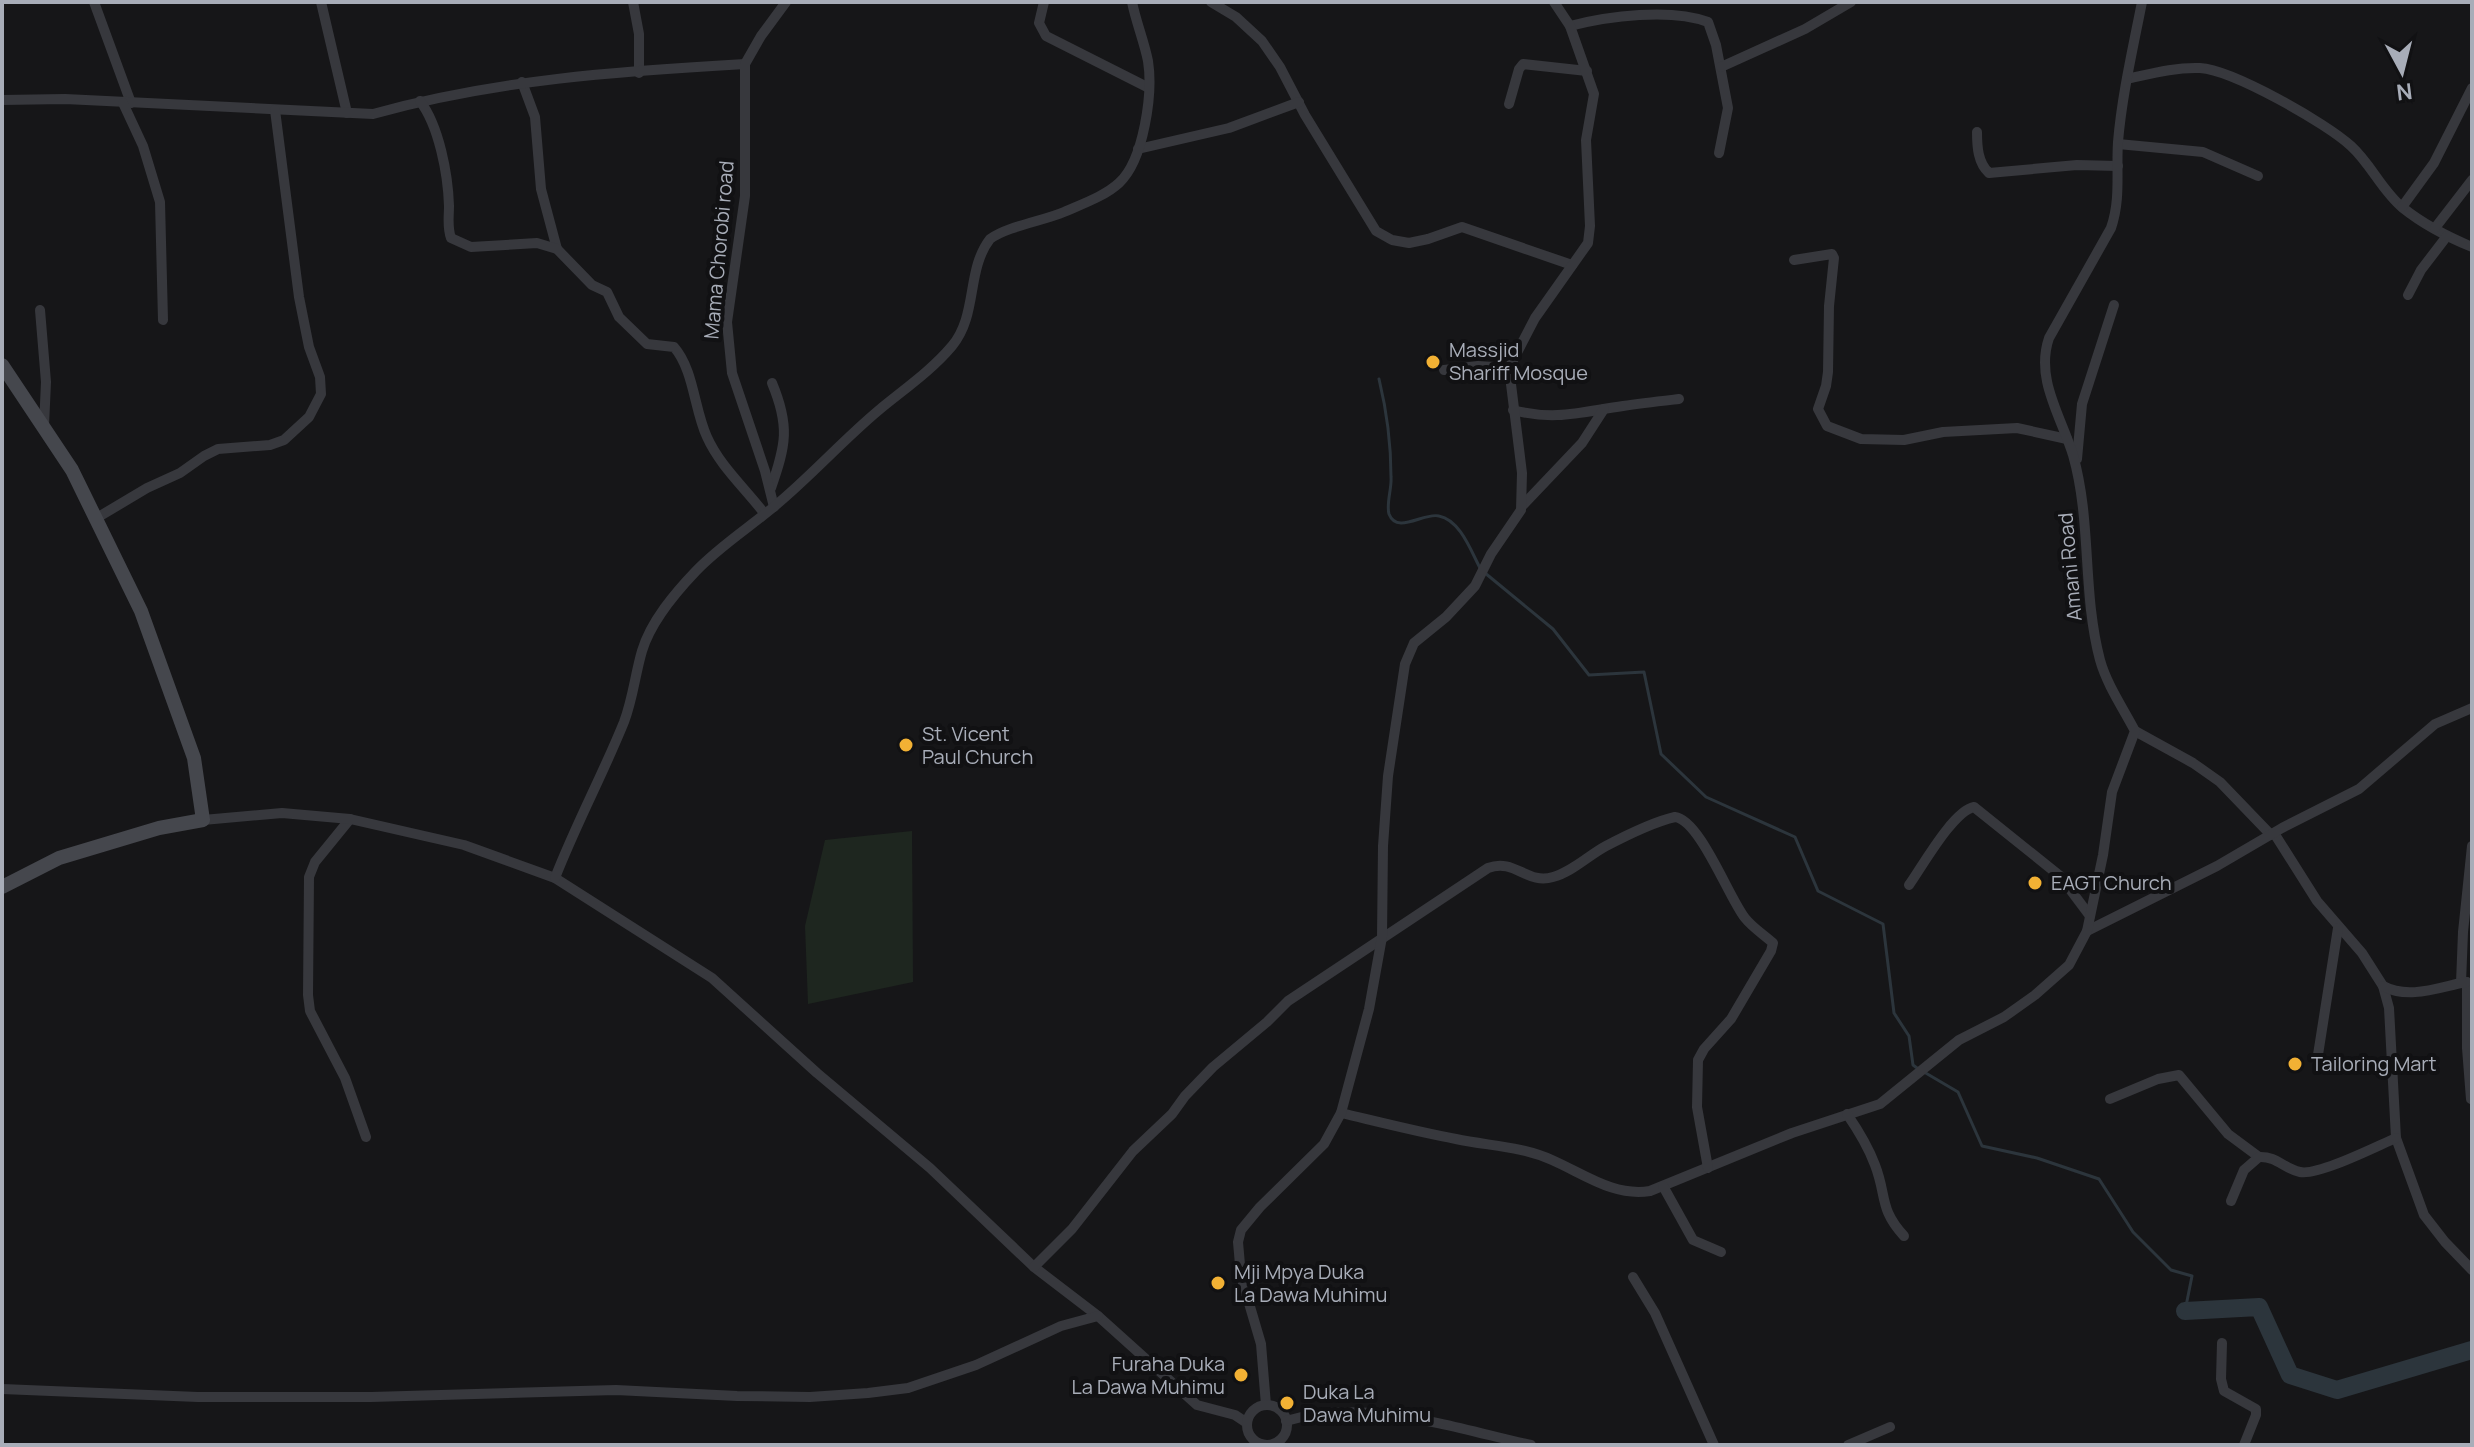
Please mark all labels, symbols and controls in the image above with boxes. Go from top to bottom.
north arrow [2362,32,2442,112]
text: N [2395,76,2414,108]
street label: Mama Chorobi road [697,160,740,340]
place label: Massjid Shariff Mosque [1449,336,1588,386]
marker: Massjid Shariff Mosque [1424,353,1442,371]
street label: Amani Road [2051,512,2088,622]
place label: St. Vicent Paul Church [922,720,1033,770]
marker: St. Vicent Paul Church [897,736,915,754]
place label: EAGT Church [2051,869,2172,896]
marker: EAGT Church [2026,874,2044,892]
place label: Tailoring Mart [2311,1050,2437,1077]
marker: Tailoring Mart [2286,1055,2304,1073]
place label: Mji Mpya Duka La Dawa Muhimu [1234,1258,1387,1308]
marker: Mji Mpya Duka La Dawa Muhimu [1209,1274,1227,1292]
place label: Furaha Duka La Dawa Muhimu [1072,1350,1225,1400]
marker: Furaha Duka La Dawa Muhimu [1232,1366,1250,1384]
place label: Duka La Dawa Muhimu [1303,1378,1431,1428]
marker: Duka La Dawa Muhimu [1278,1394,1296,1412]

